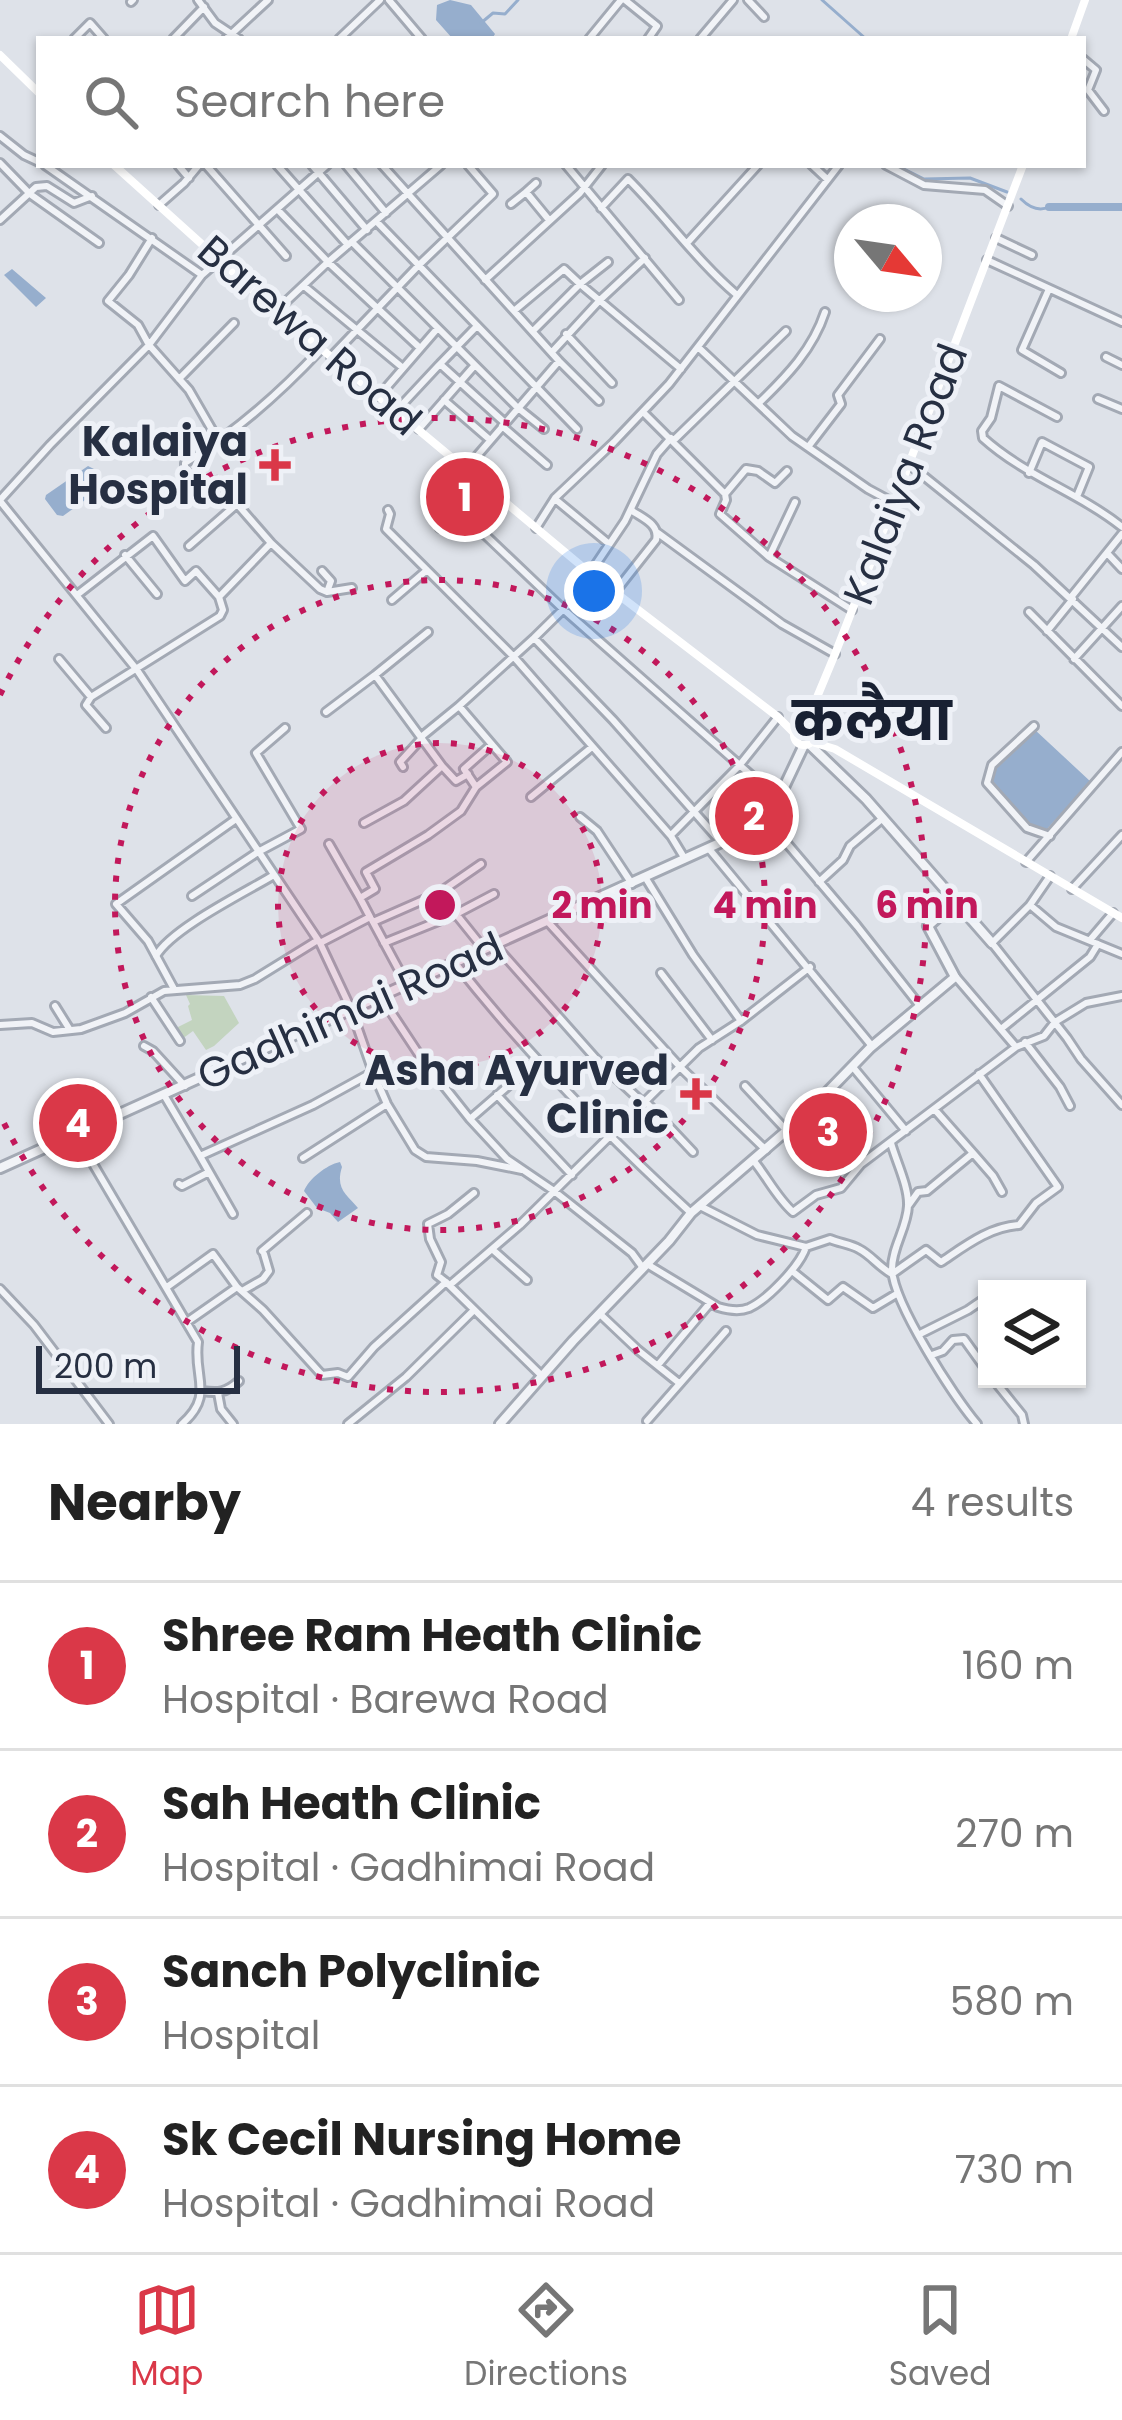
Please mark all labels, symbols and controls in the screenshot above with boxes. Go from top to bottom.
search box [36,36,1086,168]
icon: search [78,69,144,135]
text: Search here [174,70,445,133]
north arrow [834,204,942,312]
street label: Barewa Road [185,222,434,449]
street label: Kalaiya Road [829,335,982,613]
place label: Kalaiya Hospital [68,412,248,519]
marker: Kalaiya Hospital [259,449,291,481]
pin: 1 [426,452,504,542]
your location [564,561,624,621]
district label: कलैया [791,681,954,759]
pin: 2 [715,771,793,861]
text: 2 min [551,880,653,931]
text: 4 min [712,880,818,931]
text: 6 min [875,880,979,931]
centre of rings [419,884,461,926]
street label: Gadhimai Road [188,918,513,1105]
place label: Asha Ayurved Clinic [364,1041,669,1148]
pin: 4 [39,1078,117,1168]
marker: Asha Ayurved Clinic [680,1078,712,1110]
pin: 3 [789,1087,867,1177]
map controls [978,1280,1086,1388]
button: layers [978,1280,1086,1388]
scale bar [36,1340,240,1393]
text: 200 m [54,1343,157,1390]
text: Nearby [48,1466,241,1538]
text: 4 results [911,1475,1074,1530]
text: Shree Ram Heath Clinic [162,1604,702,1667]
text: 1 [80,1638,94,1693]
text: 160 m [962,1638,1074,1693]
text: Hospital · Barewa Road [162,1672,609,1727]
text: Sah Heath Clinic [162,1772,541,1835]
text: 2 [76,1806,98,1861]
text: 270 m [955,1806,1074,1861]
text: Hospital · Gadhimai Road [162,1840,655,1895]
text: Sanch Polyclinic [162,1940,541,2003]
text: 3 [75,1974,99,2029]
text: 580 m [950,1974,1074,2029]
text: Hospital [162,2008,320,2063]
text: Sk Cecil Nursing Home [162,2108,682,2171]
text: 4 [74,2142,100,2197]
text: 730 m [955,2142,1074,2197]
text: Hospital · Gadhimai Road [162,2176,655,2231]
tab: Map [130,2277,203,2399]
tab: Directions [464,2277,628,2399]
tab: Saved [889,2277,992,2399]

